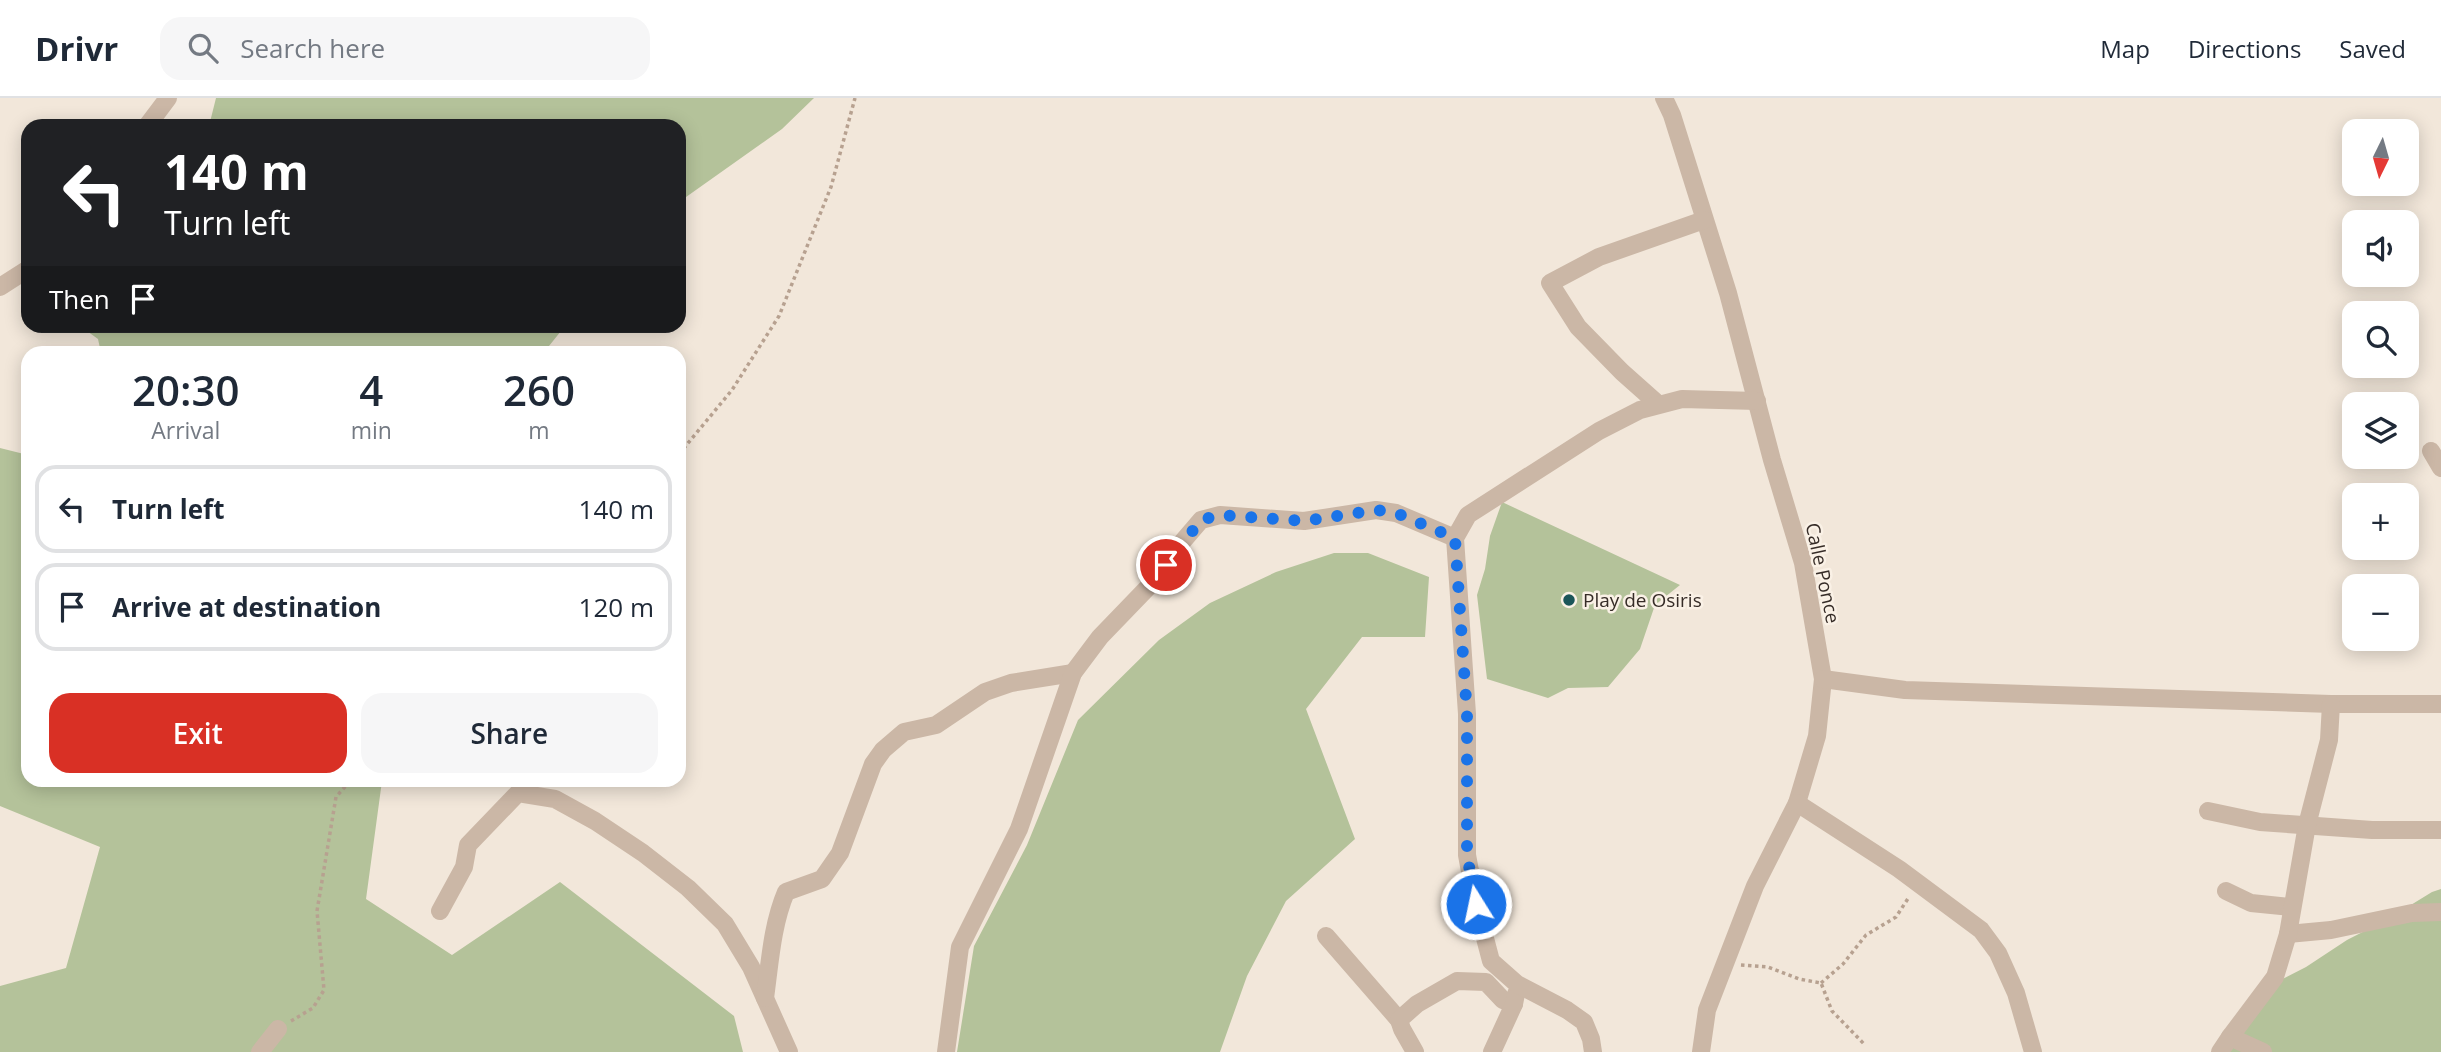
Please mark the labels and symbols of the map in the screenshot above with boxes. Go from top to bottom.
north arrow [2342,119,2418,196]
street label: Calle Ponce [1800,520,1846,626]
pin [1136,535,1196,595]
place label: Play de Osiris [1583,587,1702,613]
marker: Play de Osiris [1561,592,1577,608]
position arrow [1439,867,1513,941]

